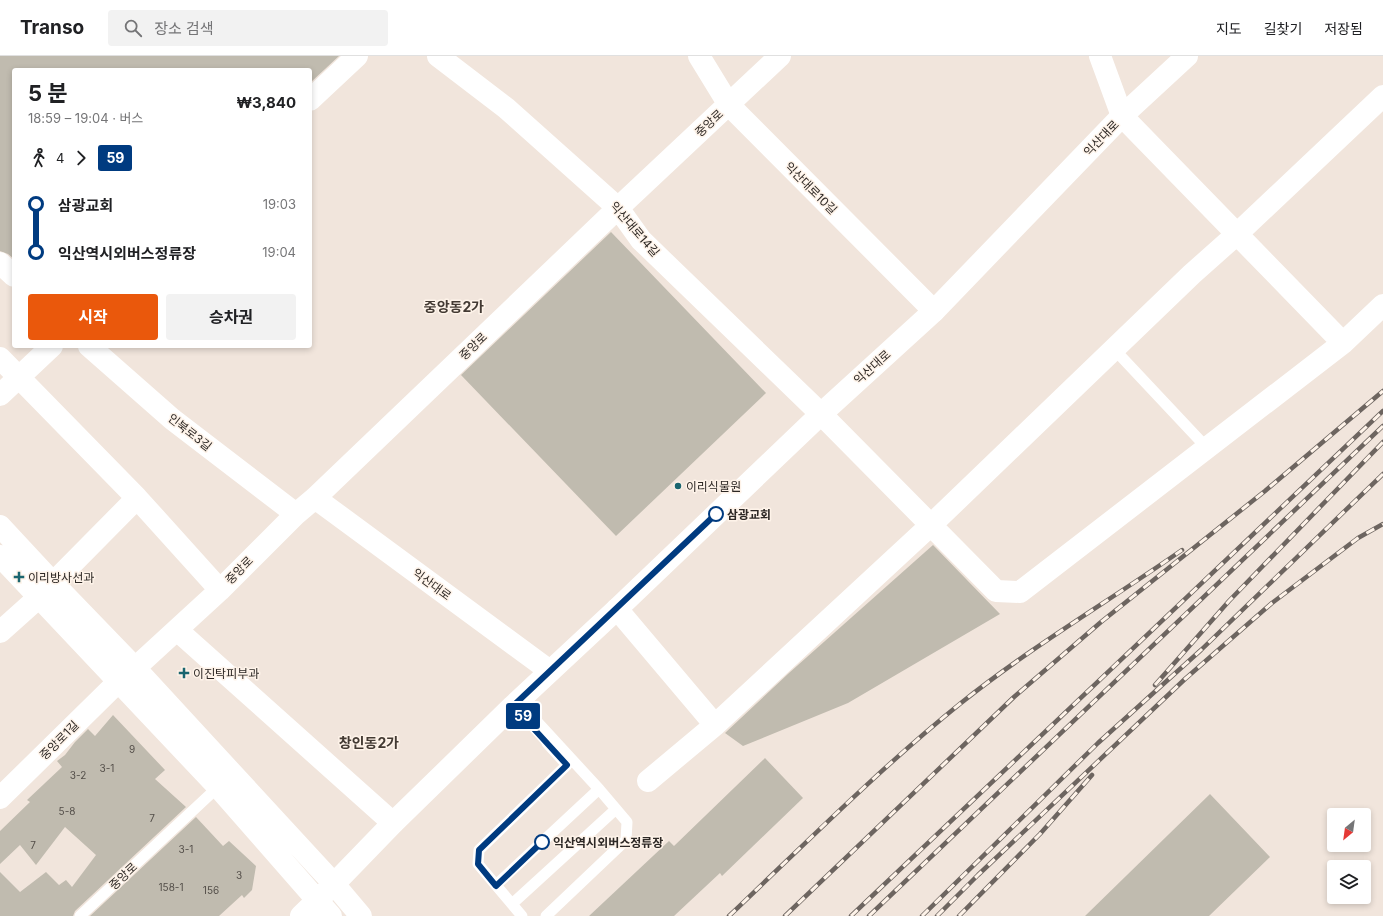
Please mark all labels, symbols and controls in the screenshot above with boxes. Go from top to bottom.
search box [108,10,388,46]
text: Transo [20,16,84,39]
icon: search [122,17,144,39]
text: 장소 검색 [154,19,214,38]
text: 지도 [1216,20,1242,37]
text: 길찾기 [1264,20,1302,37]
text: 저장됨 [1324,20,1363,37]
text: 5 분 [28,80,68,106]
text: ₩3,840 [236,93,296,112]
street label: 중앙로 [692,106,726,140]
text: 18:59 – 19:04 · 버스 [28,110,144,126]
street label: 익산대로 [1080,117,1122,159]
icon: walk [28,147,50,169]
icon: forward [70,147,92,169]
text: 59 [106,149,124,166]
text: 4 [56,150,64,166]
street label: 익산대로10길 [782,159,840,217]
text: 삼광교회 [58,196,113,215]
text: 19:03 [263,196,296,212]
street label: 익산대로14길 [607,198,663,260]
text: 익산역시외버스정류장 [58,244,196,263]
text: 19:04 [262,244,296,260]
button: 시작 [28,294,158,340]
button: 승차권 [166,294,296,340]
district label: 중앙동2가 [424,298,484,315]
street label: 중앙로 [456,329,490,363]
street label: 익산대로 [851,347,893,387]
street label: 인북로3길 [165,410,215,454]
place label: 이리식물원 [686,479,741,494]
marker: 이리식물원 [673,481,683,491]
marker: 삼광교회 [708,506,724,522]
place label: 삼광교회 [727,507,771,522]
street label: 중앙로 [222,553,256,587]
street label: 익산대로 [410,565,454,603]
place label: 이리방사선과 [28,570,94,585]
marker: 이리방사선과 [13,571,25,583]
place label: 이진탁피부과 [193,666,259,681]
marker: 이진탁피부과 [178,667,190,679]
line badge: 59 [505,703,541,729]
text: 59 [514,707,532,724]
street label: 중앙로1길 [36,717,82,763]
district label: 창인동2가 [339,734,399,751]
house number: 9 [129,743,135,755]
house number: 3-1 [100,762,114,774]
house number: 3-2 [70,769,86,781]
house number: 5-8 [59,805,75,817]
north arrow [1327,808,1371,852]
map controls [1327,808,1371,904]
house number: 7 [149,812,155,824]
marker: 익산역시외버스정류장 [534,834,550,850]
place label: 익산역시외버스정류장 [553,835,663,850]
house number: 7 [30,839,36,851]
house number: 3-1 [179,843,193,855]
street label: 중앙로 [106,859,140,893]
button: layers [1327,860,1371,904]
house number: 3 [236,869,242,881]
house number: 158-1 [159,881,184,893]
house number: 156 [203,884,219,896]

